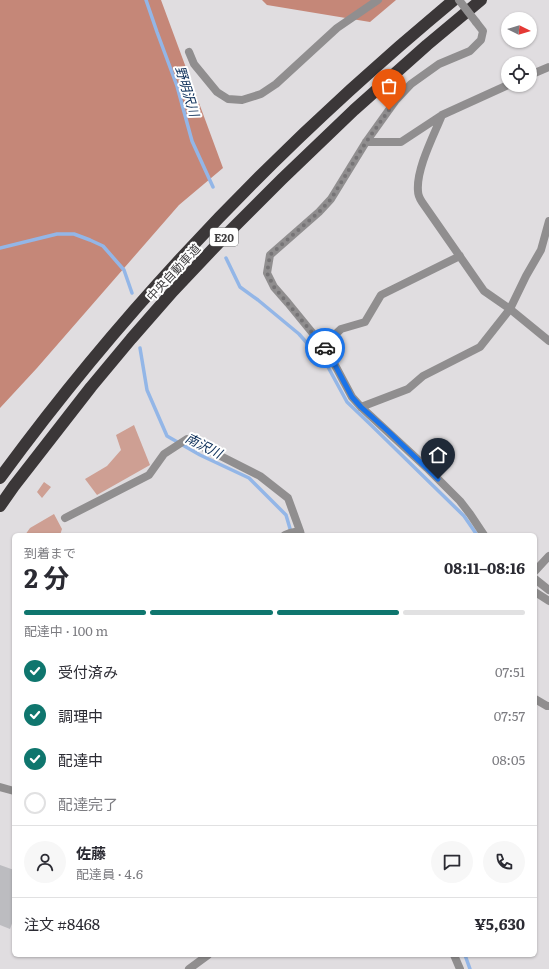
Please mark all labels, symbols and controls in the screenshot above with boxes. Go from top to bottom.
north arrow [501,12,537,48]
map controls [501,12,537,92]
button: locate [501,56,537,92]
water label: 野明沢川 [171,63,205,121]
pin [372,69,406,110]
icon: bag [378,75,400,97]
road number: E20 [210,228,238,246]
street label: 中央自動車道 [142,240,204,304]
courier [305,328,345,368]
icon: car [314,337,336,359]
water label: 南沢川 [182,428,227,463]
pin [421,438,455,479]
icon: home [427,444,449,466]
text: 到着まで [24,543,76,562]
text: 08:11–08:16 [444,556,525,579]
text: 2 分 [24,557,69,596]
text: 配達中 · 100 m [24,621,108,640]
icon: check [24,660,46,682]
text: 受付済み [58,660,118,683]
text: 07:51 [495,662,525,681]
icon: check [24,704,46,726]
text: 調理中 [58,704,103,727]
text: 07:57 [494,706,525,725]
icon: check [24,748,46,770]
text: 配達中 [58,748,103,771]
text: 08:05 [492,750,525,769]
text: 配達完了 [58,792,118,815]
button: person [24,841,66,883]
text: 佐藤 [76,841,106,864]
button: chat [431,841,473,883]
button: phone [483,841,525,883]
text: 配達員 · 4.6 [76,864,143,883]
text: 注文 #8468 [24,912,100,935]
text: ¥5,630 [474,912,525,935]

